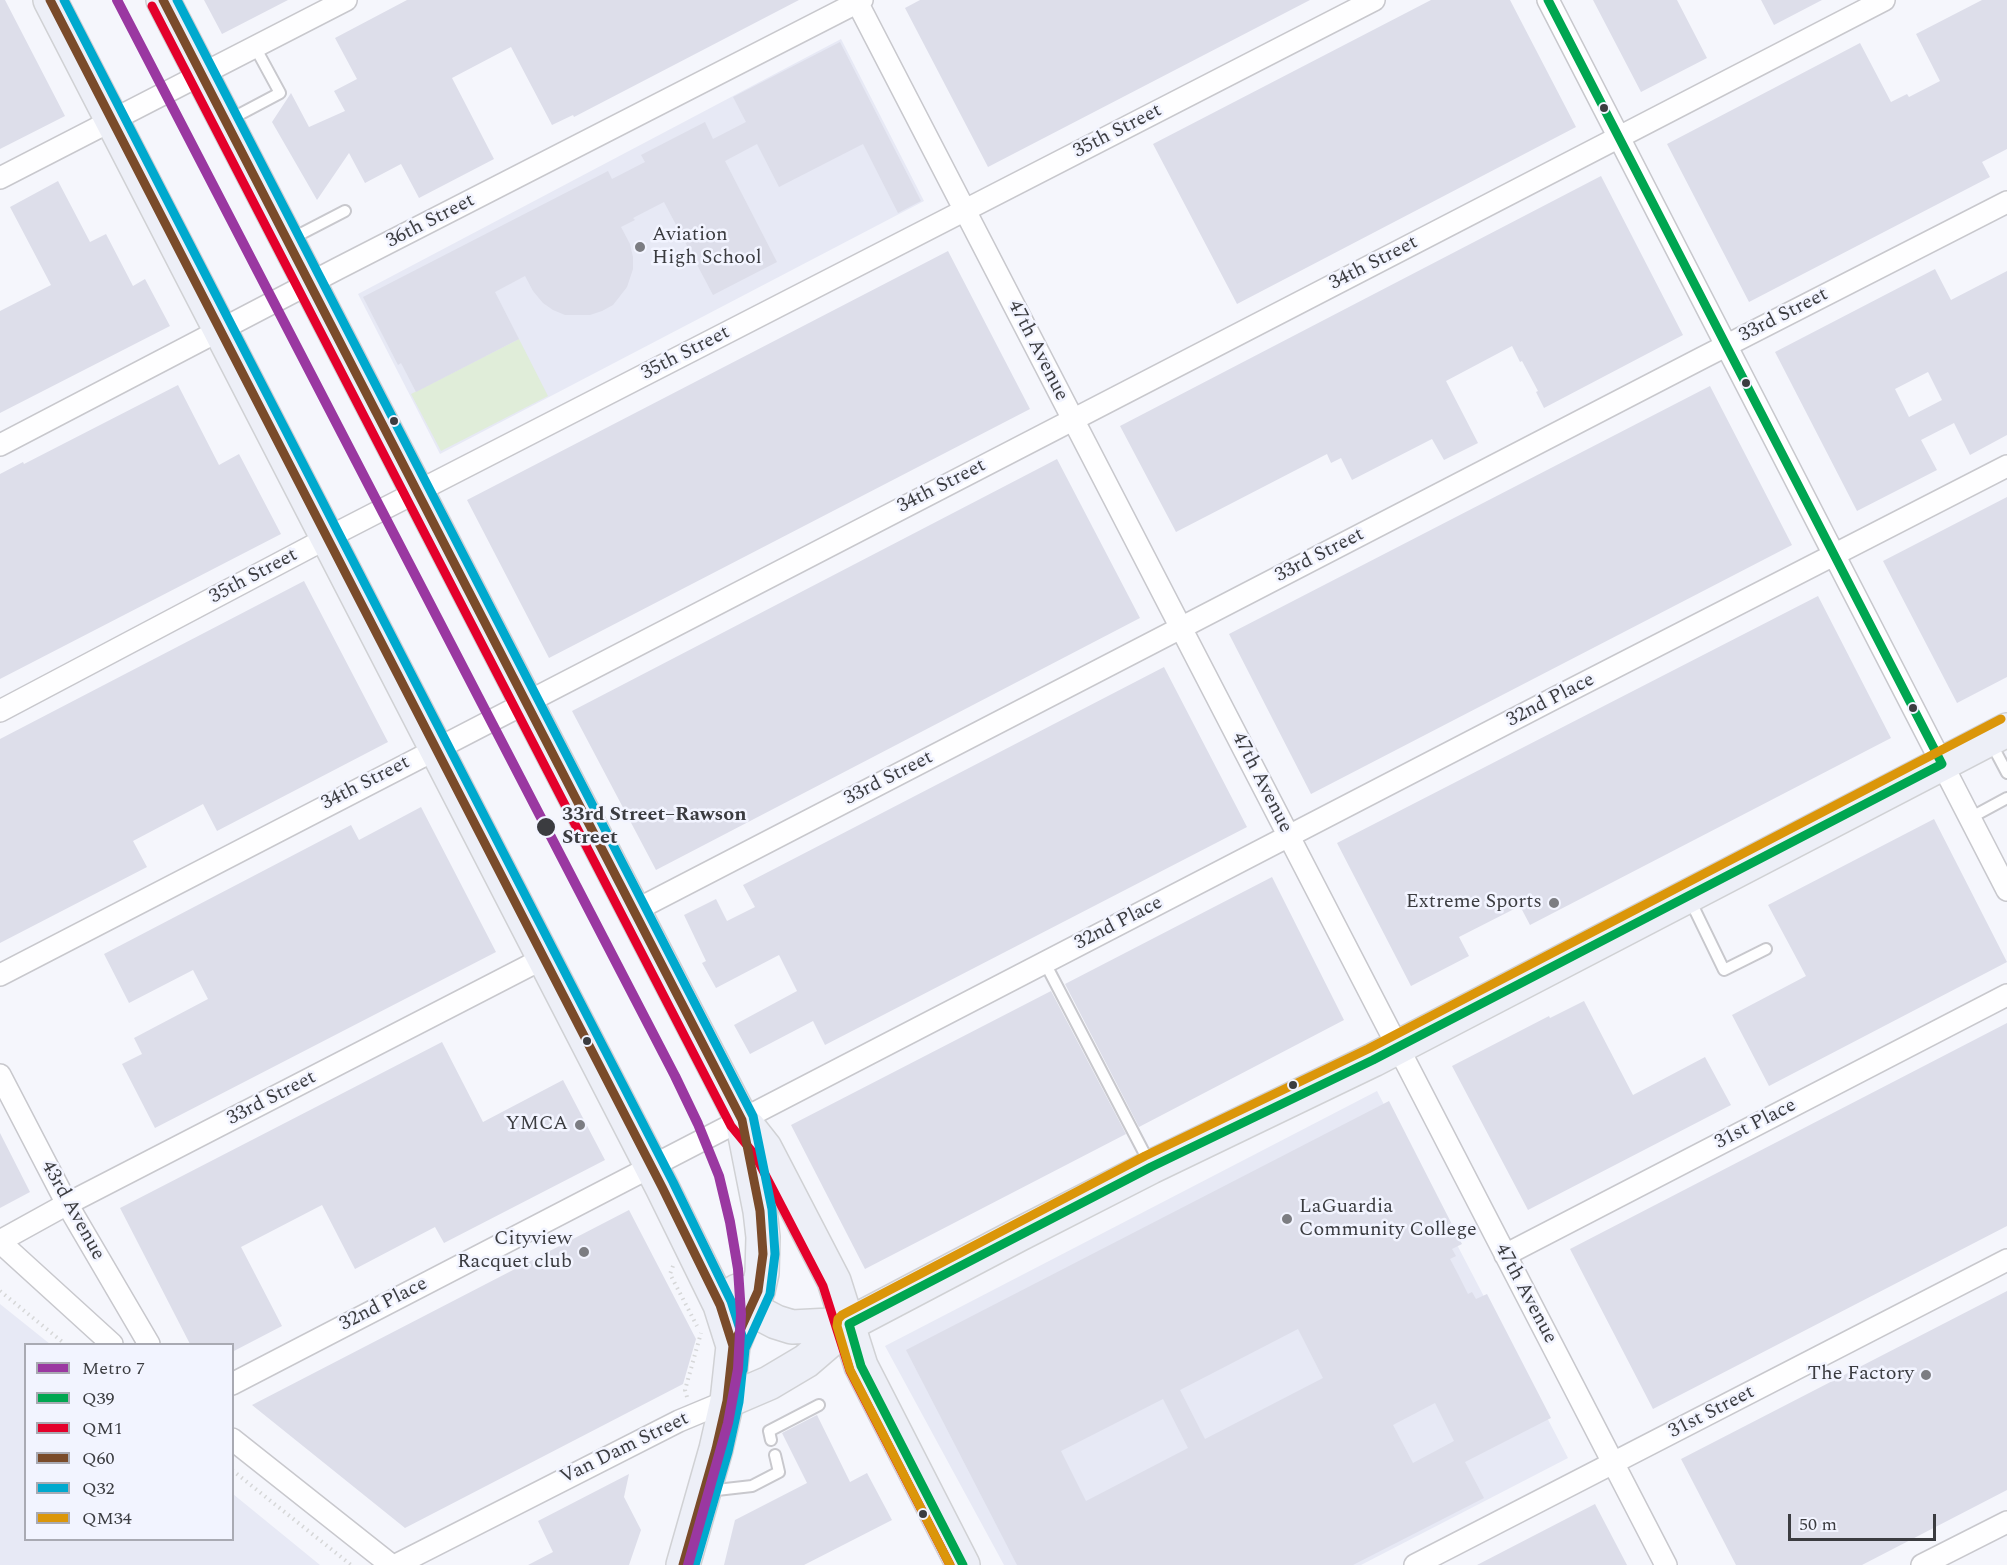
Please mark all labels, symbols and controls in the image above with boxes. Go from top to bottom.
street label: 35th Street [1070,99,1166,165]
unlabelled marker [1598,102,1610,114]
street label: 36th Street [383,189,479,255]
place label: Aviation High School [652,224,762,271]
street label: 34th Street [1326,231,1422,297]
marker: Aviation High School [633,240,647,254]
street label: 33rd Street [1736,283,1832,349]
street label: 47th Avenue [1001,297,1073,405]
street label: 35th Street [638,321,734,387]
unlabelled marker [1740,377,1752,389]
unlabelled marker [388,415,400,427]
street label: 34th Street [894,454,990,520]
street label: 33rd Street [1272,523,1368,589]
street label: 35th Street [206,544,302,610]
street label: 32nd Place [1503,669,1599,733]
unlabelled marker [1907,702,1919,714]
street label: 47th Avenue [1225,729,1297,837]
street label: 33rd Street [841,746,937,812]
street label: 34th Street [318,751,414,817]
place label: 33rd Street–Rawson Street [562,804,747,851]
marker: 33rd Street–Rawson Street [535,816,557,838]
place label: Extreme Sports [1406,891,1542,915]
street label: 32nd Place [1071,892,1167,956]
marker: Extreme Sports [1547,896,1561,910]
unlabelled marker [581,1035,593,1047]
street label: 33rd Street [224,1066,320,1132]
unlabelled marker [1287,1079,1299,1091]
street label: 31st Place [1711,1094,1801,1156]
place label: YMCA [505,1113,568,1137]
marker: YMCA [573,1118,587,1132]
street label: 43rd Avenue [35,1157,109,1265]
place label: LaGuardia Community College [1299,1196,1477,1243]
marker: LaGuardia Community College [1280,1212,1294,1226]
place label: Cityview Racquet club [457,1228,572,1275]
street label: 47th Avenue [1489,1240,1561,1348]
marker: Cityview Racquet club [577,1245,591,1259]
street label: 32nd Place [336,1273,432,1337]
legend [24,1343,234,1541]
text: Metro 7 [82,1355,145,1382]
place label: The Factory [1808,1363,1914,1387]
marker: The Factory [1919,1368,1933,1382]
street label: 31st Street [1665,1381,1759,1445]
text: Q39 [82,1385,115,1412]
street label: Van Dam Street [557,1407,693,1491]
text: QM1 [82,1415,123,1442]
text: Q60 [82,1445,115,1472]
text: Q32 [82,1475,115,1502]
scale bar [1791,1502,1940,1540]
text: QM34 [82,1505,132,1532]
unlabelled marker [917,1508,929,1520]
text: 50 m [1799,1511,1837,1538]

